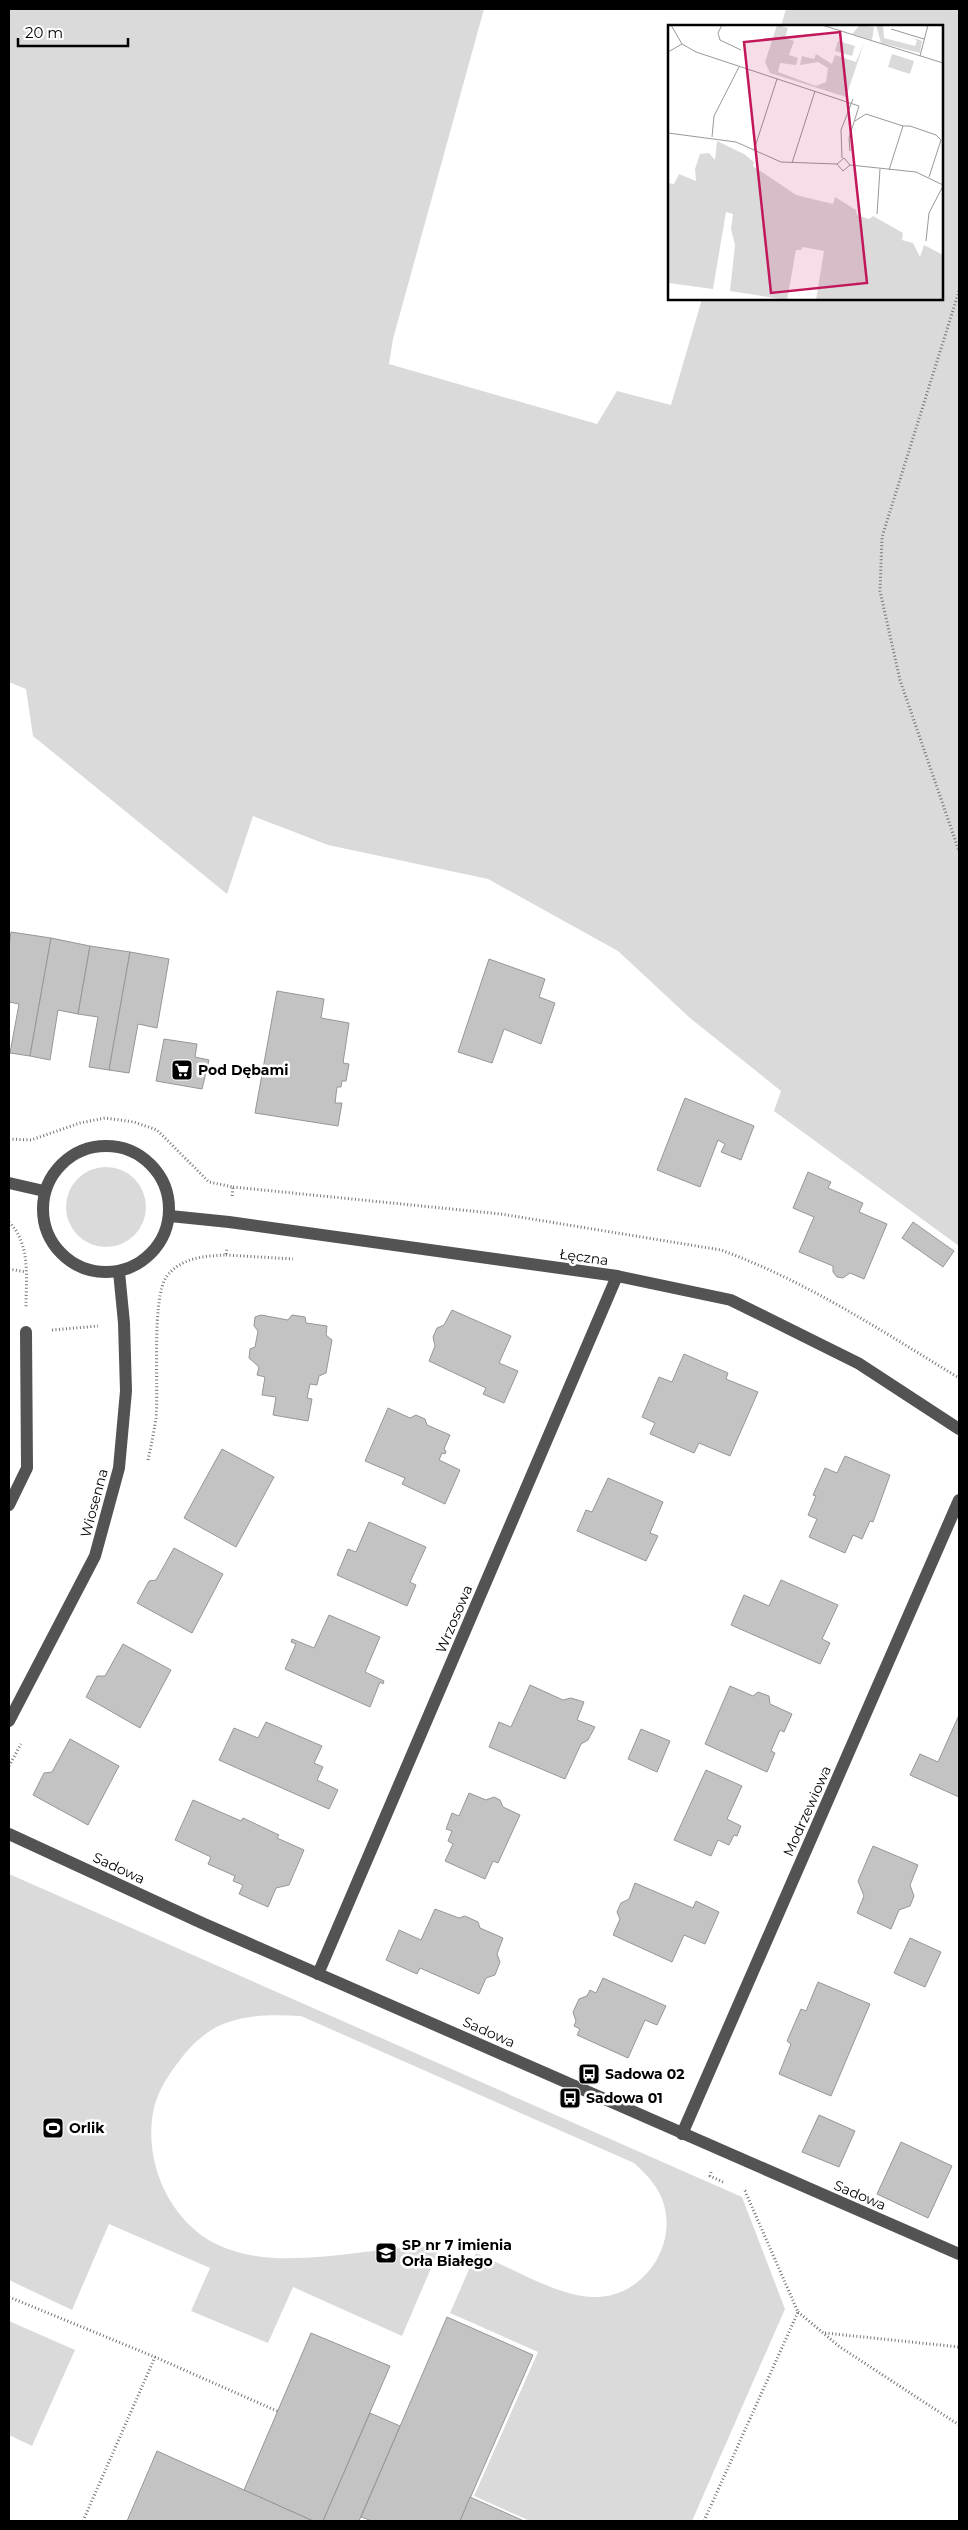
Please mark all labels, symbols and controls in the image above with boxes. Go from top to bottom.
scale bar [18,15,128,47]
text: 20 m [25,23,63,42]
inset map [668,25,943,300]
supermarket icon: Pod Dębami [170,1058,194,1082]
place label: Pod Dębami [198,1061,288,1079]
street label: Łęczna [558,1245,610,1269]
street label: Wiosenna [76,1467,112,1539]
street label: Wrzosowa [432,1582,476,1656]
street label: Modrzewiowa [779,1763,835,1859]
street label: Sadowa [90,1848,148,1888]
street label: Sadowa [460,2013,518,2051]
bus stop icon: Sadowa 02 [577,2062,601,2086]
place label: Sadowa 02 [605,2065,684,2083]
bus stop icon: Sadowa 01 [558,2086,582,2110]
place label: Sadowa 01 [586,2089,663,2107]
sports icon: Orlik [41,2116,65,2140]
place label: Orlik [69,2119,105,2137]
street label: Sadowa [831,2176,889,2214]
place label: SP nr 7 imienia Orła Białego [402,2236,512,2270]
school or university icon: SP nr 7 imienia Orła Białego [374,2241,398,2265]

